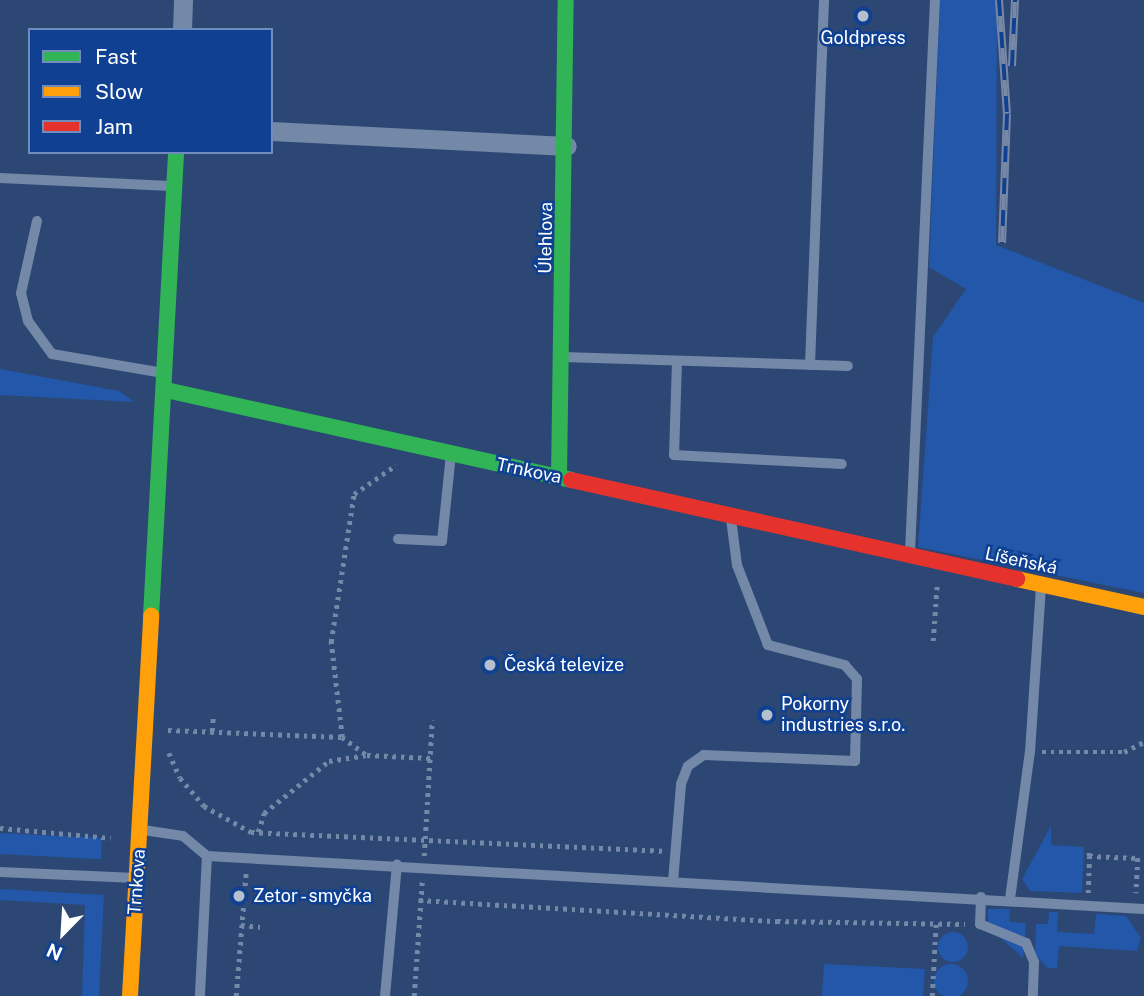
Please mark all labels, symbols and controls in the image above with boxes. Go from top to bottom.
marker: Goldpress [855,8,871,24]
place label: Goldpress [820,27,906,49]
legend [28,28,273,154]
text: Fast [95,44,137,69]
text: Slow [95,79,143,104]
text: Jam [95,114,133,139]
street label: Úlehlova [535,202,557,274]
street label: Trnkova [494,454,564,488]
street label: Líšeňská [983,543,1059,579]
place label: Česká televize [504,654,624,676]
marker: Česká televize [482,657,498,673]
place label: Pokorny industries s.r.o. [781,694,905,736]
marker: Pokorny industries s.r.o. [759,707,775,723]
street label: Trnkova [124,848,150,916]
place label: Zetor - smyčka [253,885,377,907]
marker: Zetor - smyčka [231,888,247,904]
north arrow [28,898,98,968]
text: N [43,939,66,965]

